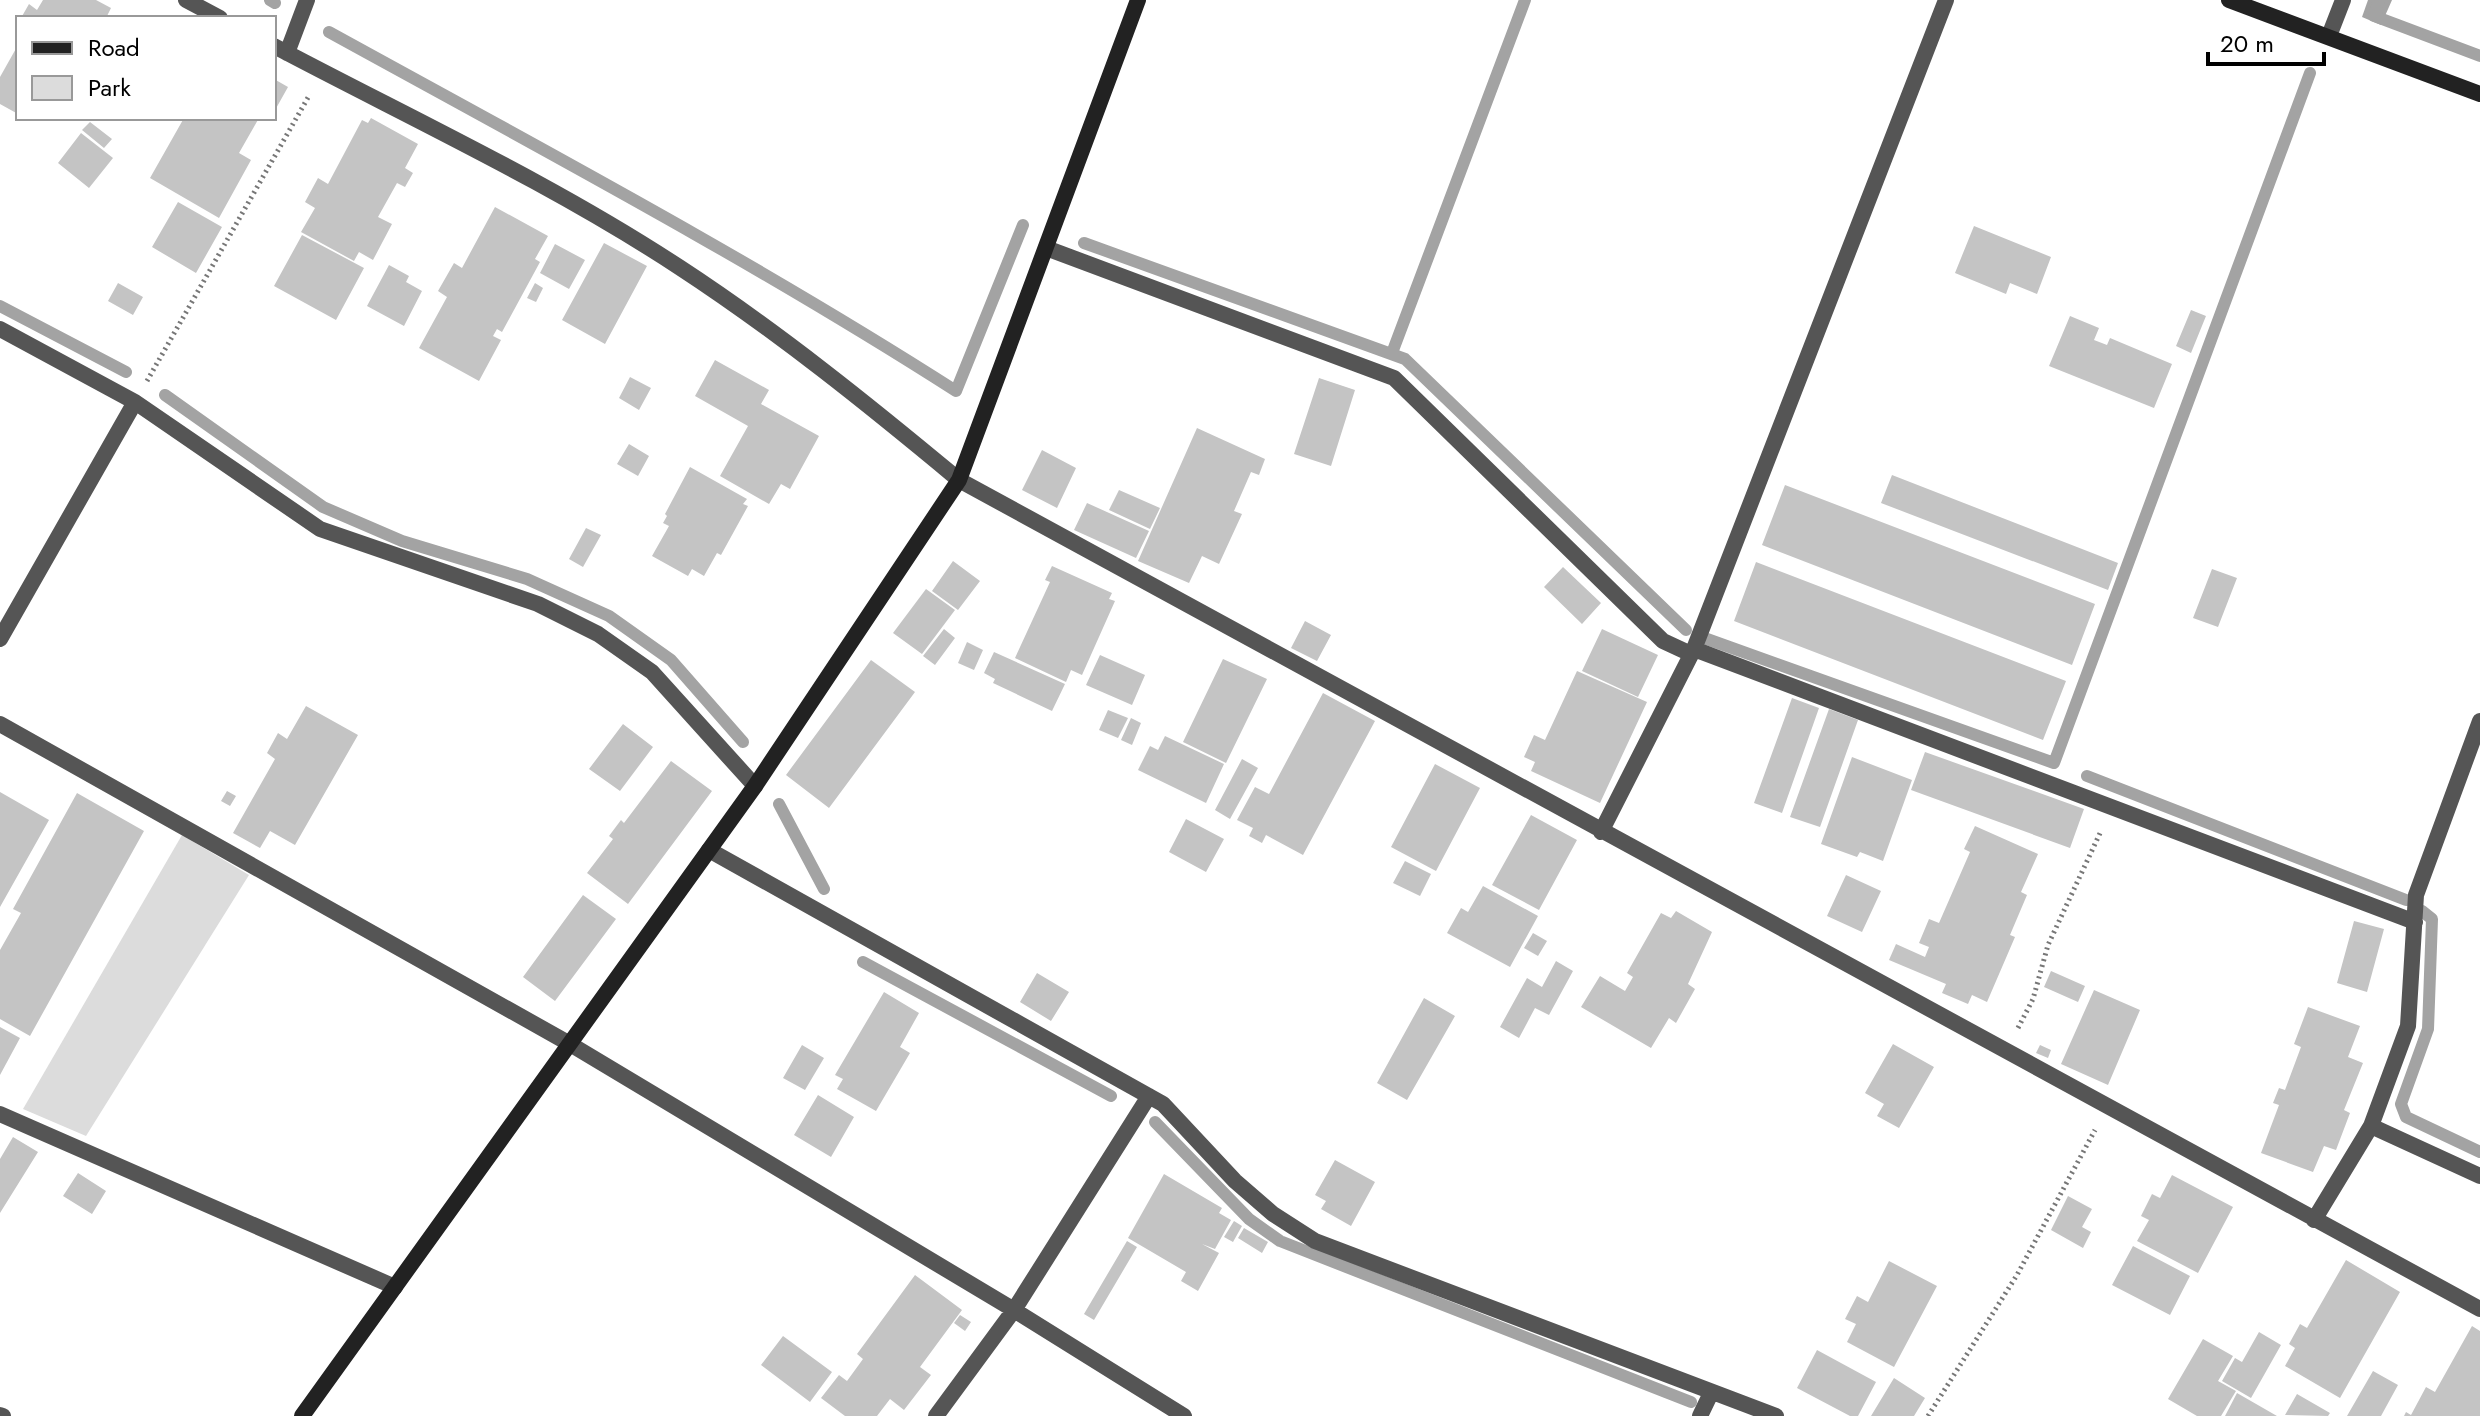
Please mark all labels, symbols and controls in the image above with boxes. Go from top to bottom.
legend [16,16,276,120]
scale bar [2208,16,2324,66]
text: 20 m [2220,26,2274,61]
text: Road [88,30,140,65]
text: Park [88,70,131,105]

